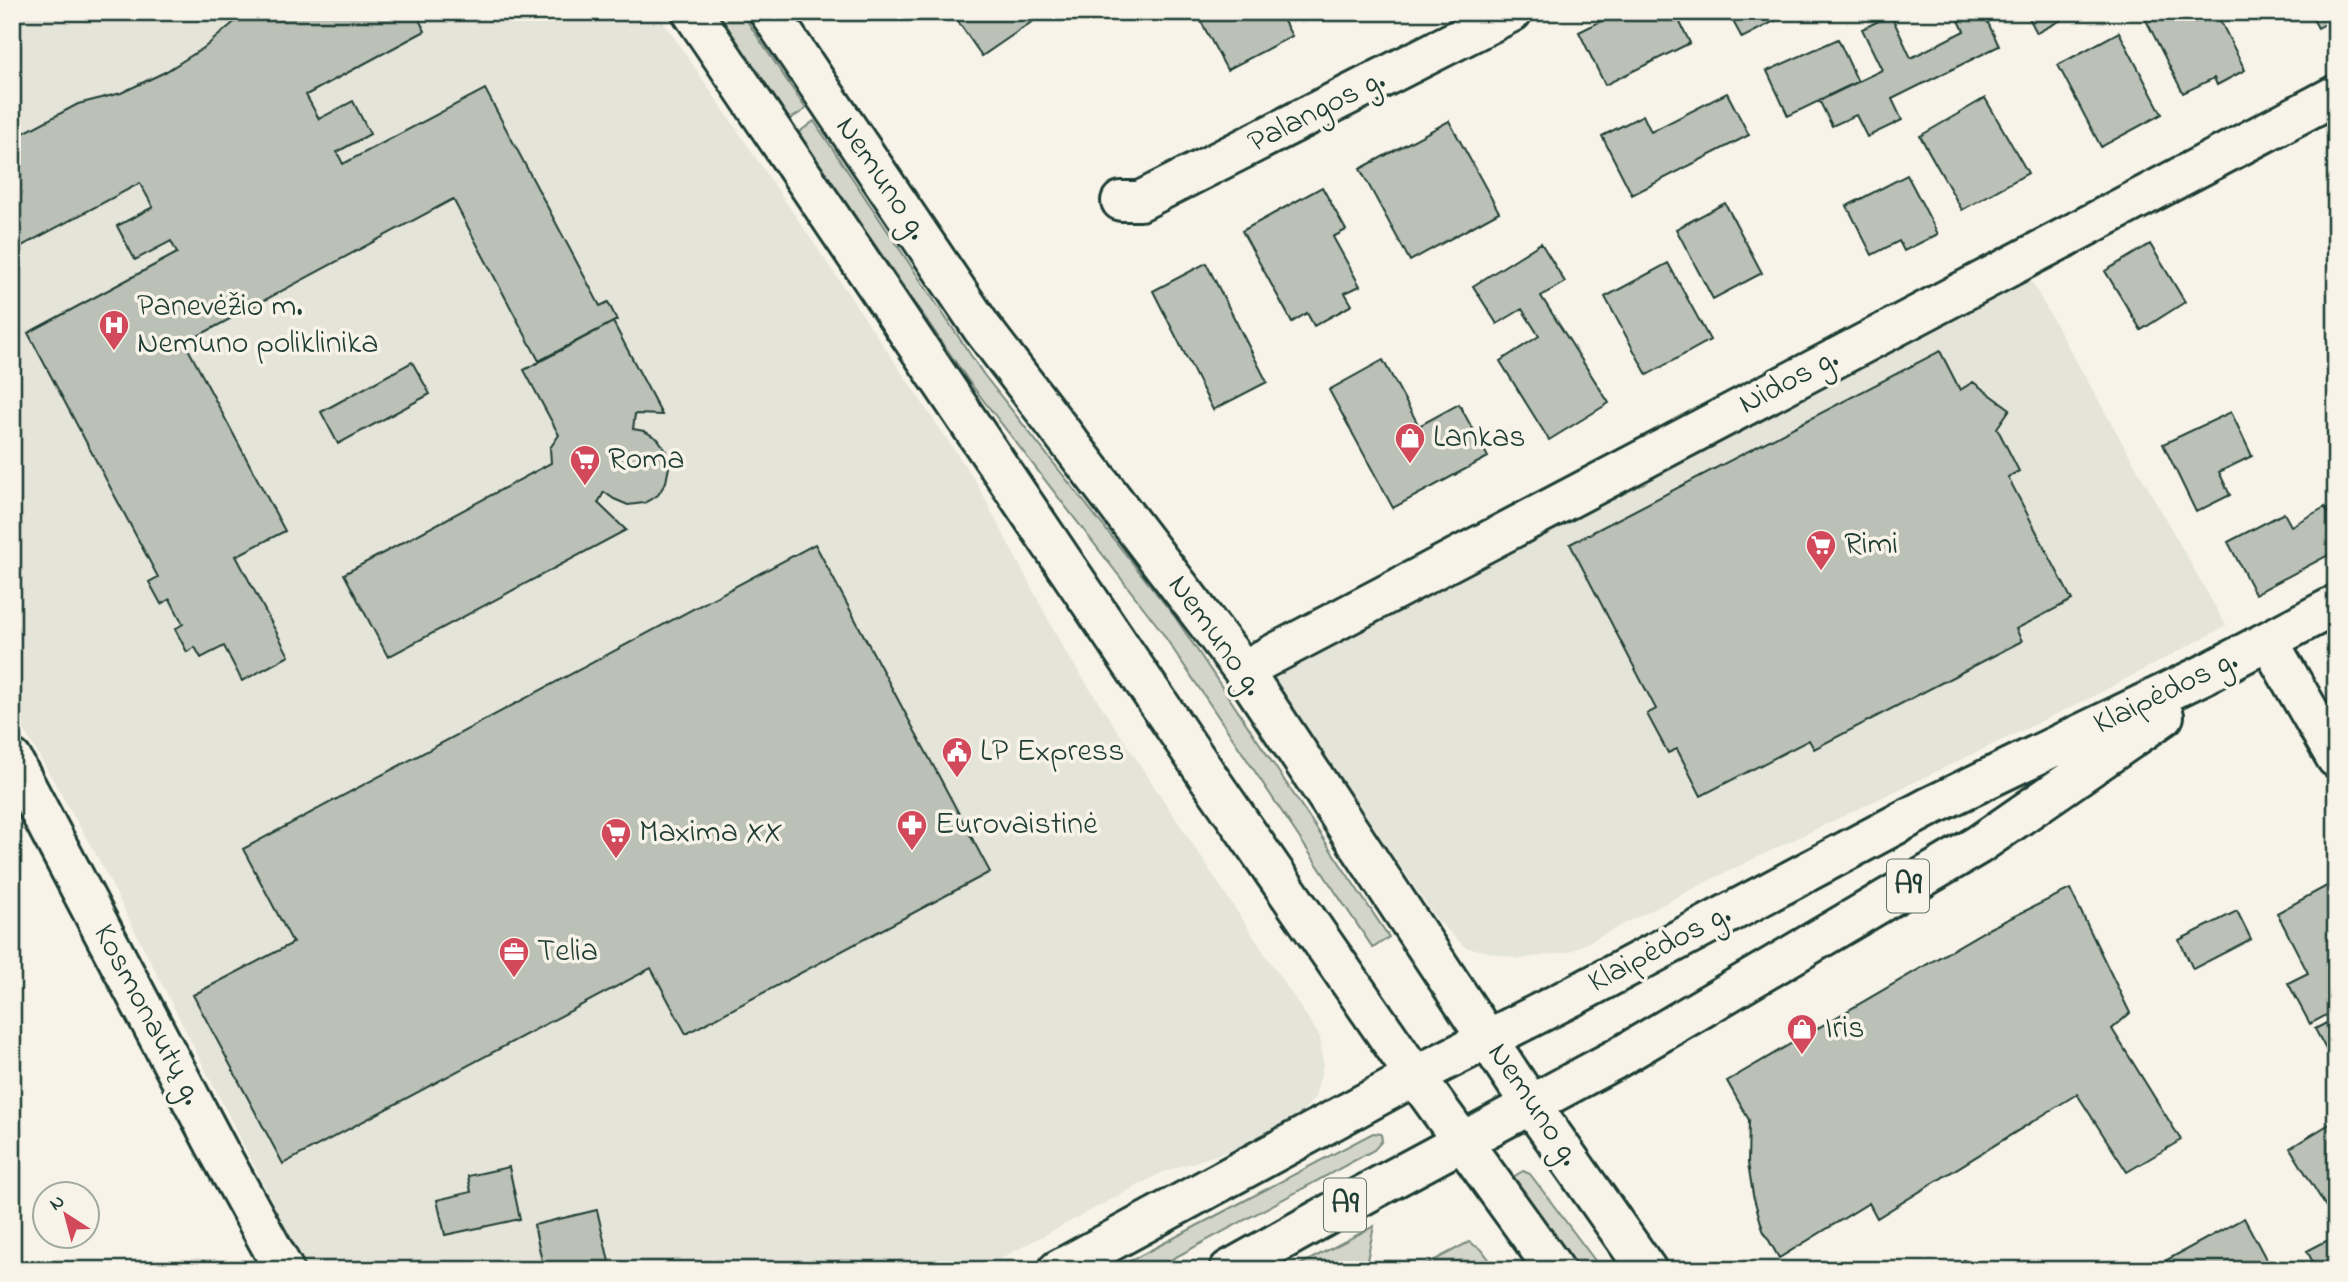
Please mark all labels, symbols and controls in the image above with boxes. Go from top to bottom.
street label: Palangos g. [1240,57,1394,167]
street label: Nemuno g. [822,108,940,250]
place label: Panevėžio m. Nemuno poliklinika [137,284,379,368]
hospital icon: Panevėžio m. Nemuno poliklinika [97,308,131,352]
street label: Nidos g. [1731,336,1847,428]
place label: Lankas [1433,415,1525,462]
shop icon: Lankas [1393,421,1427,465]
place label: Roma [608,437,684,484]
supermarket icon: Roma [568,443,602,487]
place label: Rimi [1844,522,1898,569]
supermarket icon: Rimi [1804,528,1838,572]
street label: Nemuno g. [1155,565,1275,707]
street label: Klaipėdos g. [2086,638,2246,748]
place label: LP Express [980,729,1124,776]
public building icon: LP Express [940,735,974,779]
place label: Eurovaistinė [935,802,1098,849]
pharmacy icon: Eurovaistinė [895,808,929,852]
place label: Maxima XX [639,810,783,857]
supermarket icon: Maxima XX [599,816,633,860]
road number: A9 [1887,860,1929,912]
street label: Klaipėdos g. [1580,892,1740,1006]
street label: Kosmonautų g. [80,916,214,1114]
place label: Telia [537,929,598,976]
office icon: Telia [497,935,531,979]
place label: Iris [1825,1006,1865,1053]
shop icon: Iris [1785,1012,1819,1056]
street label: Nemuno g. [1474,1034,1592,1176]
road number: A9 [1324,1178,1366,1232]
north arrow [32,1180,102,1250]
text: N [44,1188,71,1218]

